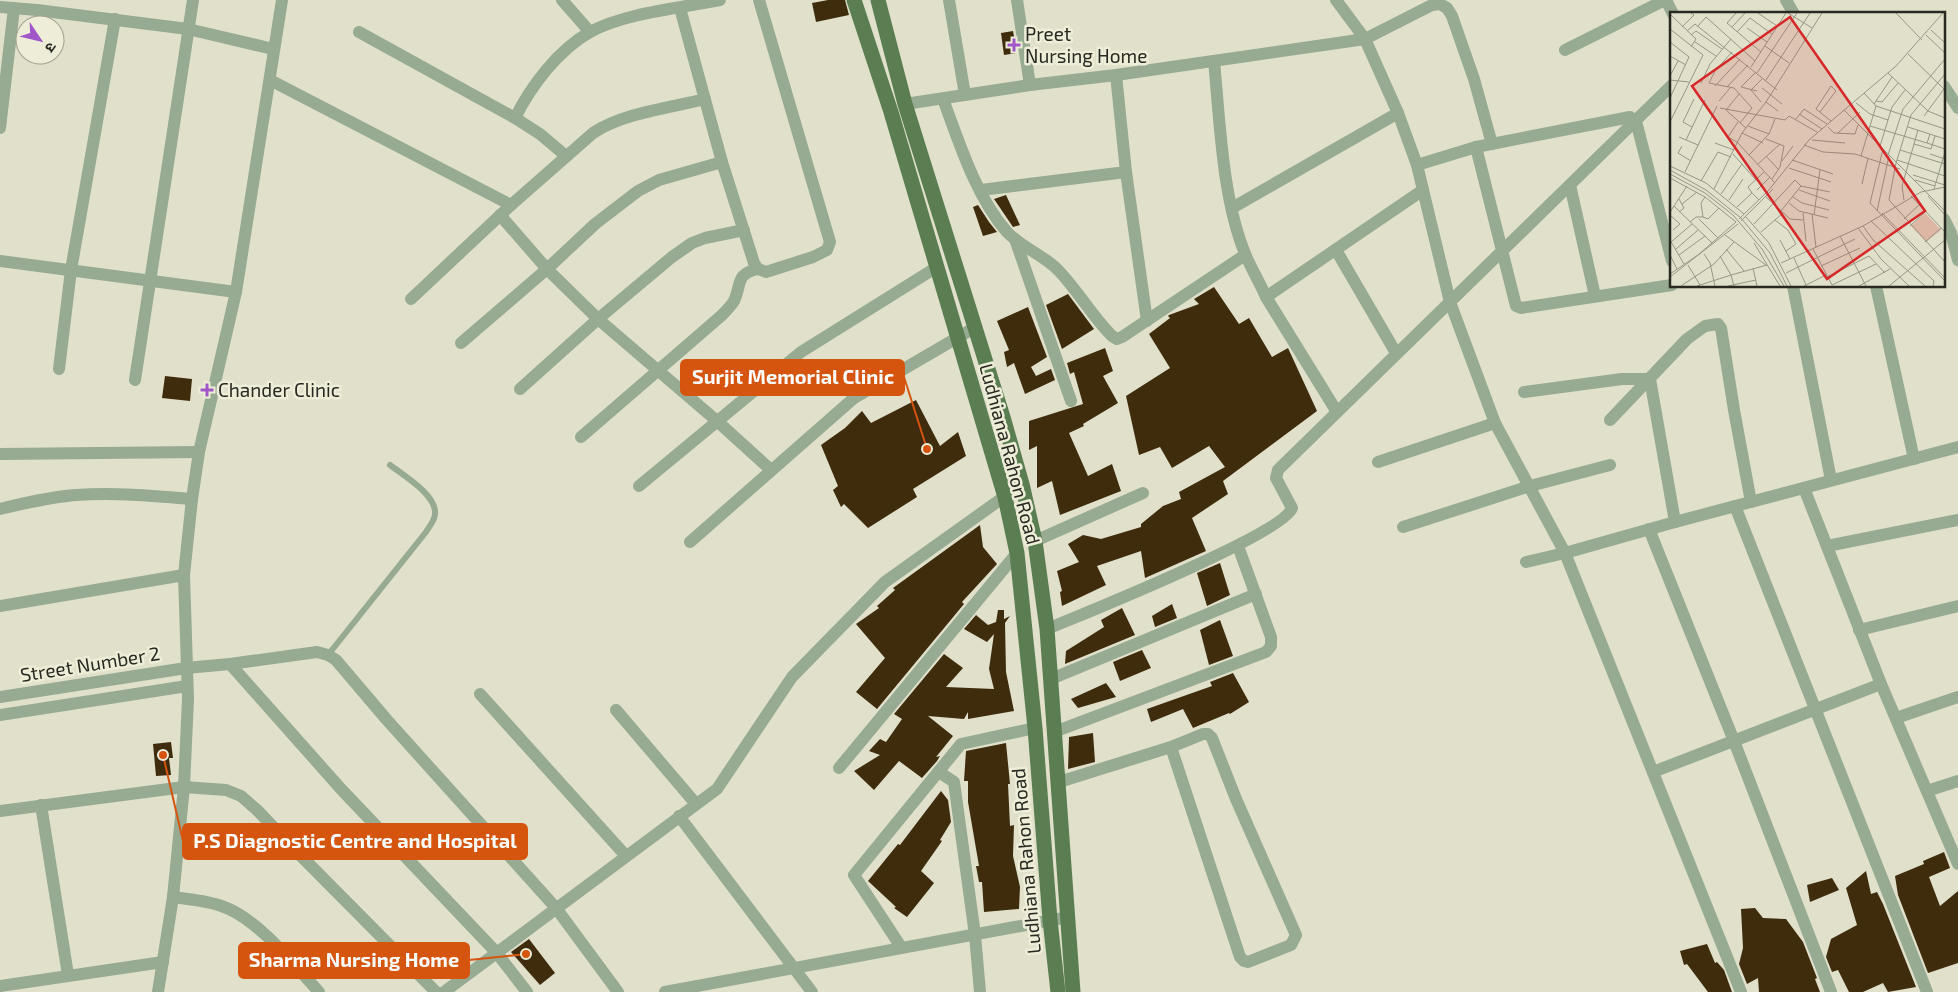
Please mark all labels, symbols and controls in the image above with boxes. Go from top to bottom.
inset map [1670,12,1946,288]
north arrow [15,15,65,65]
place label: Preet Nursing Home [1025,22,1147,67]
marker: Preet Nursing Home [1007,38,1021,52]
text: उ [41,40,60,57]
callout: Surjit Memorial Clinic [681,360,904,395]
street label: Ludhiana Rahon Road [975,361,1046,547]
text: Surjit Memorial Clinic [692,364,894,388]
place label: Chander Clinic [218,378,340,401]
marker: Chander Clinic [200,383,214,397]
street label: Street Number 2 [18,641,161,686]
street label: Ludhiana Rahon Road [1006,767,1045,955]
callout: P.S Diagnostic Centre and Hospital [183,824,527,859]
text: P.S Diagnostic Centre and Hospital [193,828,517,852]
callout: Sharma Nursing Home [239,943,469,978]
text: Sharma Nursing Home [249,947,459,971]

